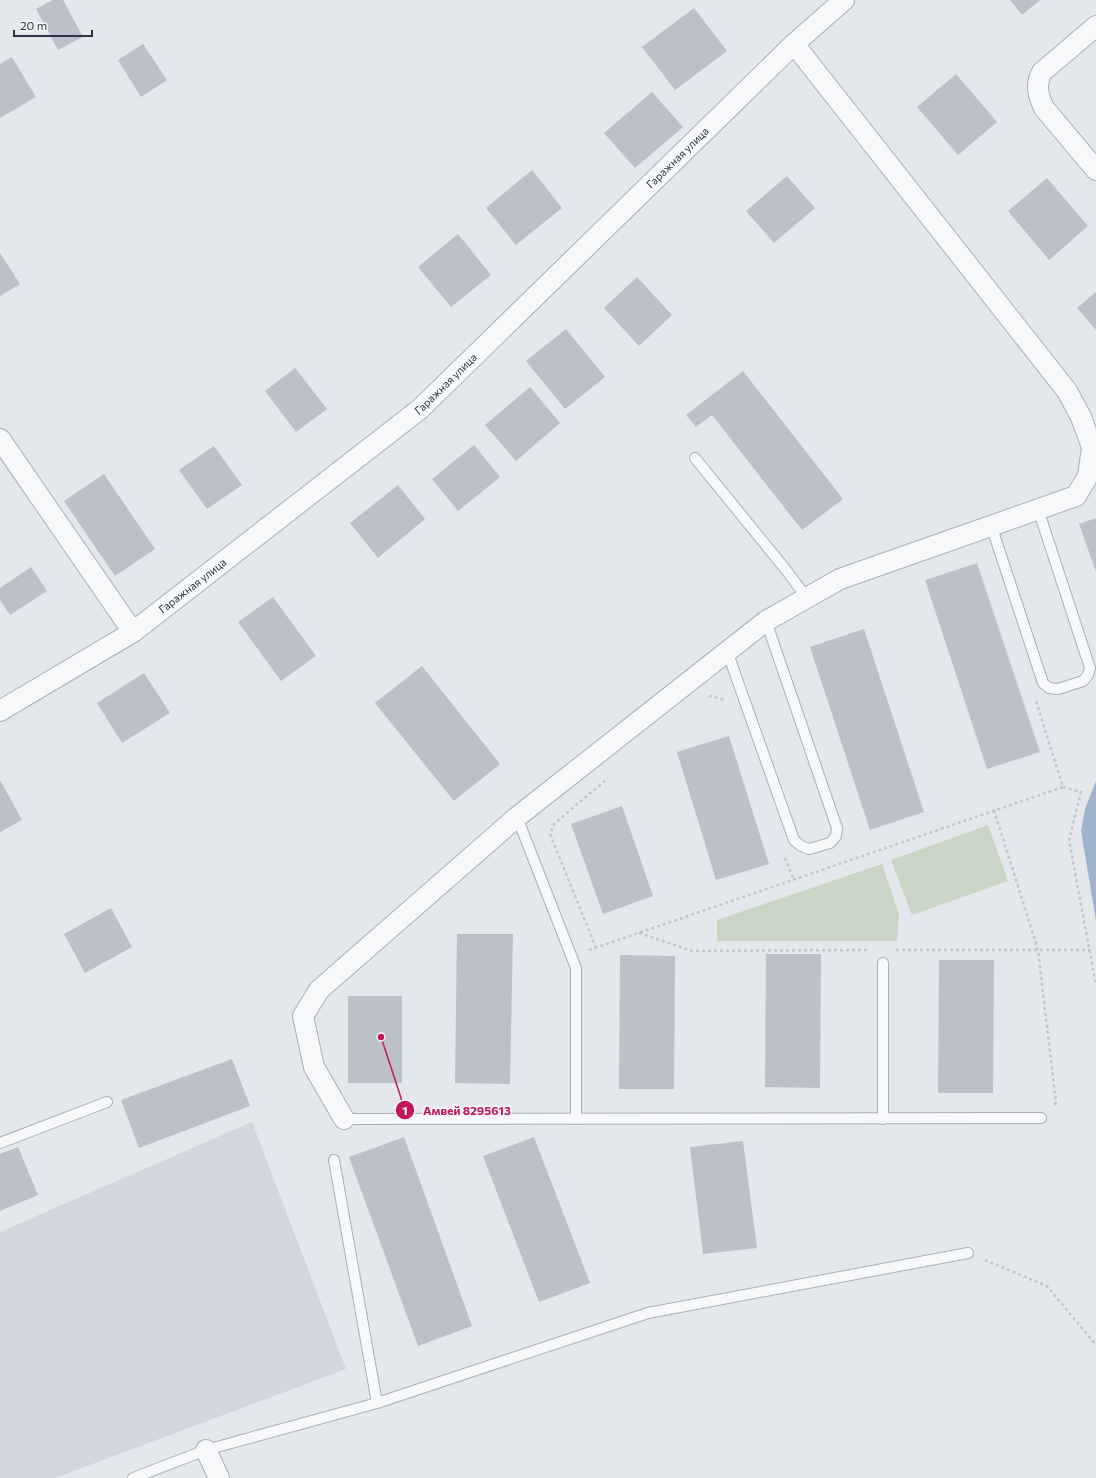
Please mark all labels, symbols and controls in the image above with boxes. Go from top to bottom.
scale bar [14,12,92,38]
text: 20 m [20,18,47,32]
street label: Гаражная улица [643,124,711,191]
street label: Гаражная улица [412,350,479,417]
street label: Гаражная улица [156,555,228,616]
callout: Амвей 8295613 [395,1098,519,1122]
text: 1 [402,1103,408,1117]
text: Амвей 8295613 [423,1103,511,1117]

